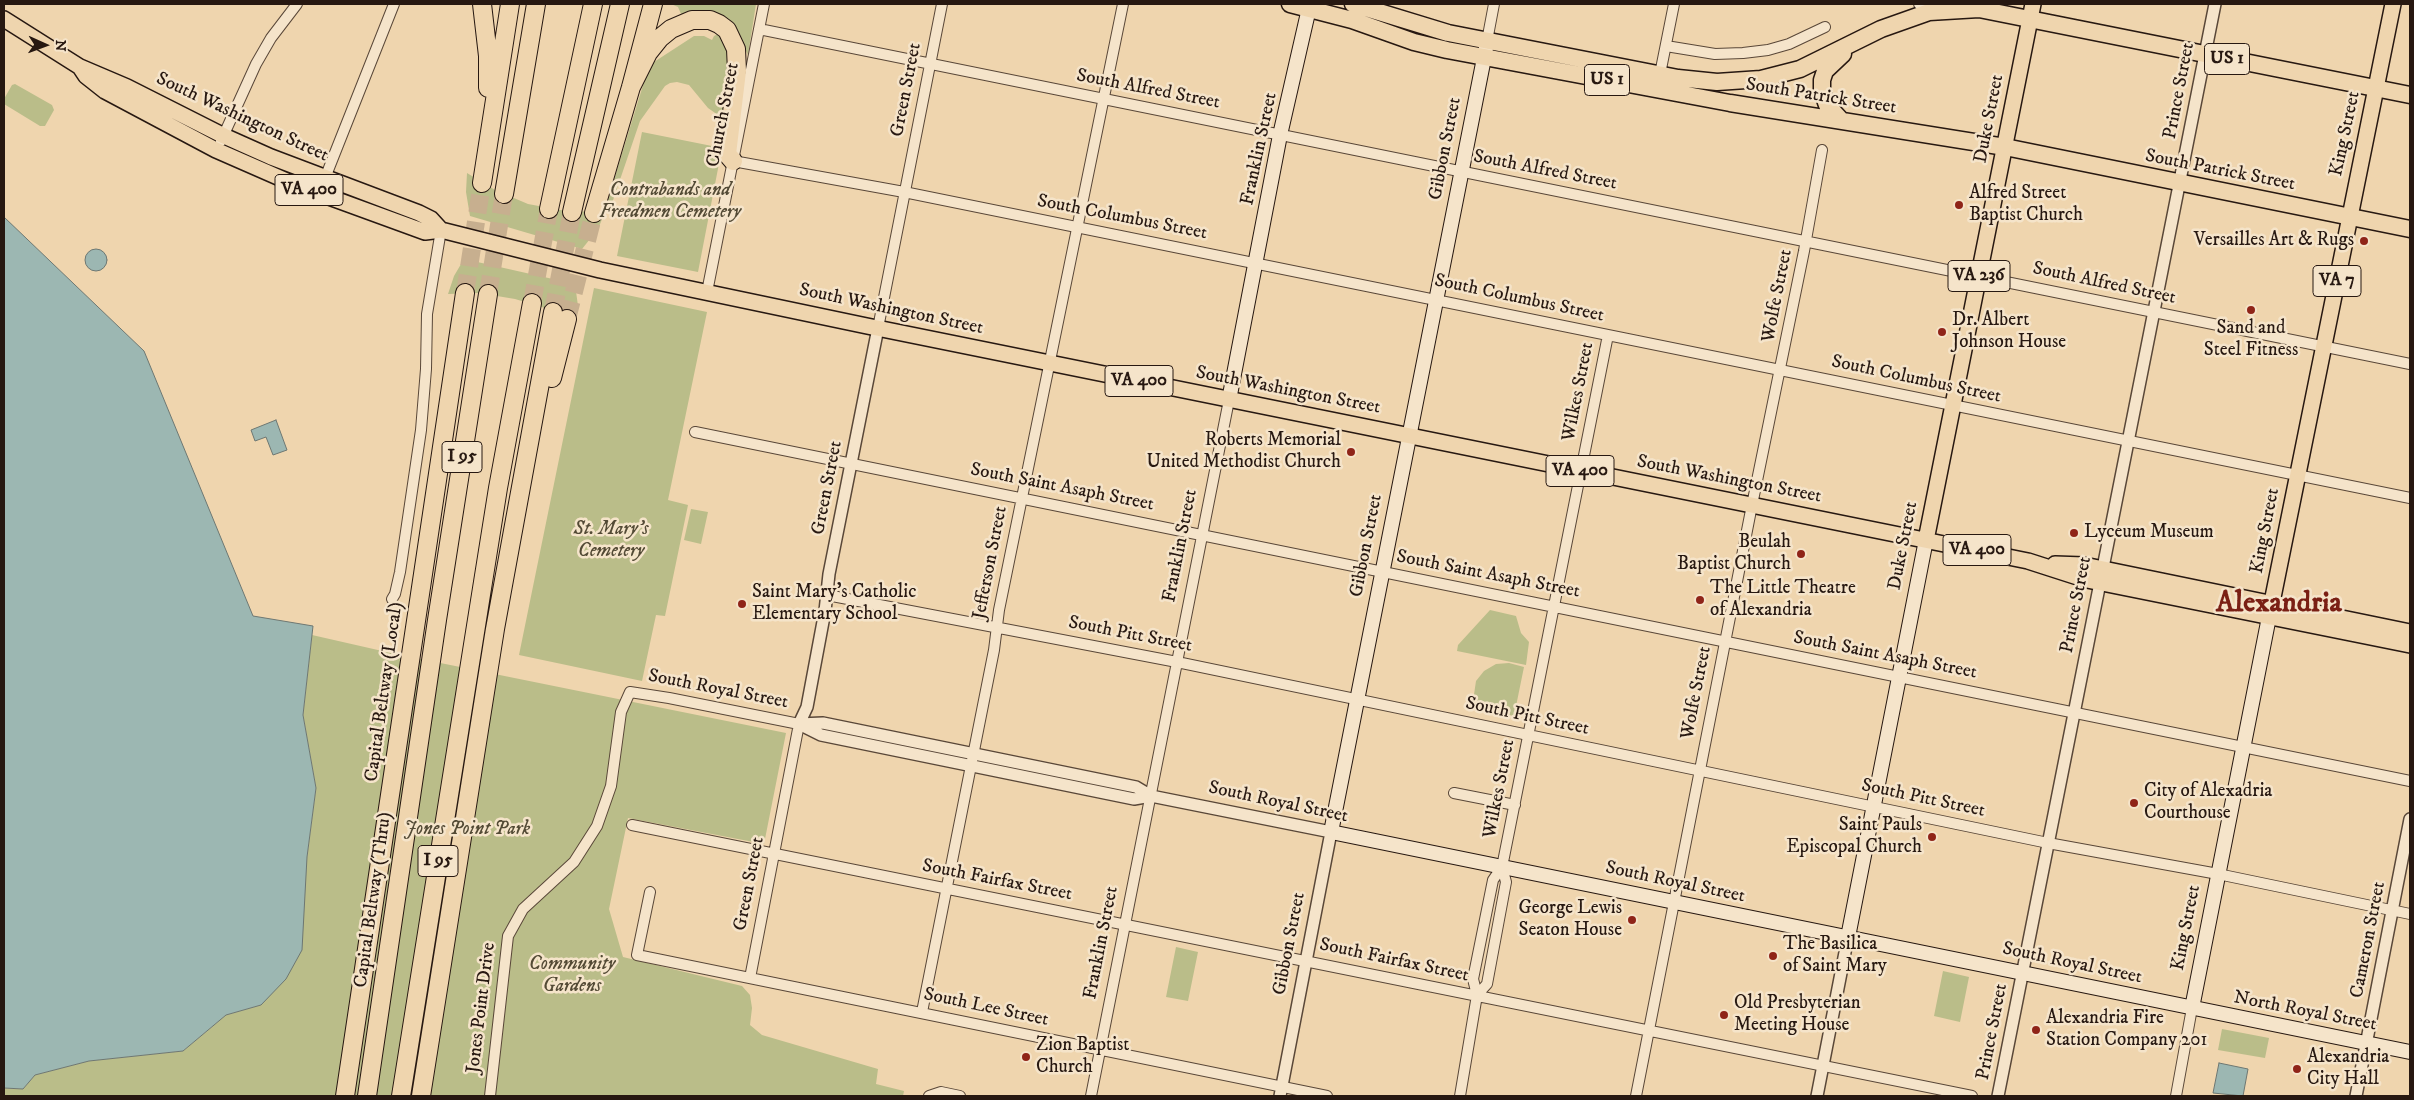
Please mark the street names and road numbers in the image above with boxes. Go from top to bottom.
street label: Green Street [887,41,927,139]
street label: Prince Street [2159,41,2201,141]
road number: US 1 [2204,44,2250,74]
street label: Church Street [703,61,745,169]
road number: US 1 [1584,64,1630,96]
street label: South Alfred Street [1074,65,1222,115]
street label: South Washington Street [152,68,332,168]
street label: Duke Street [1970,73,2010,165]
street label: South Patrick Street [1744,74,1898,120]
street label: King Street [2326,89,2366,179]
street label: Franklin Street [1237,91,1283,207]
street label: Gibbon Street [1425,96,1467,202]
street label: South Patrick Street [2143,145,2297,197]
street label: South Alfred Street [1471,146,1619,196]
road number: VA 400 [275,174,343,206]
street label: South Columbus Street [1035,190,1209,246]
street label: Wolfe Street [1758,248,1798,344]
street label: South Alfred Street [2030,258,2178,310]
road number: VA 236 [1948,260,2010,292]
road number: VA 7 [2313,266,2361,296]
street label: South Columbus Street [1432,270,1606,328]
street label: South Washington Street [797,279,985,341]
street label: Wilkes Street [1558,341,1600,443]
street label: South Columbus Street [1829,351,2003,409]
street label: South Washington Street [1194,362,1382,420]
road number: VA 400 [1105,366,1173,396]
street label: Green Street [808,439,848,537]
road number: I 95 [442,442,482,472]
street label: South Washington Street [1635,451,1823,509]
road number: VA 400 [1546,456,1614,486]
street label: South Saint Asaph Street [968,459,1156,517]
street label: King Street [2247,486,2285,576]
street label: Franklin Street [1159,488,1203,604]
street label: Gibbon Street [1346,493,1388,599]
street label: Duke Street [1884,500,1924,592]
street label: Jefferson Street [969,504,1013,622]
road number: VA 400 [1943,534,2011,566]
street label: South Saint Asaph Street [1394,546,1582,604]
street label: Prince Street [2056,555,2098,655]
street label: Capital Beltway (Local) [361,601,409,783]
street label: South Pitt Street [1066,612,1194,658]
street label: South Saint Asaph Street [1791,627,1979,685]
street label: Wolfe Street [1677,645,1717,741]
street label: South Royal Street [646,665,790,715]
street label: South Pitt Street [1463,693,1591,741]
street label: Wilkes Street [1479,738,1521,840]
street label: South Pitt Street [1859,775,1987,823]
street label: South Royal Street [1206,777,1350,829]
street label: Capital Beltway (Thru) [350,811,398,989]
street label: Green Street [730,835,770,933]
road number: I 95 [418,846,458,876]
street label: South Fairfax Street [920,855,1074,907]
street label: South Royal Street [1603,857,1747,909]
street label: Cameron Street [2347,880,2391,1000]
street label: King Street [2168,883,2206,973]
street label: Franklin Street [1080,885,1124,1001]
street label: Gibbon Street [1269,891,1311,997]
street label: South Fairfax Street [1317,934,1471,988]
street label: South Royal Street [2000,938,2144,990]
street label: Jones Point Drive [463,941,501,1075]
street label: Prince Street [1972,982,2014,1082]
street label: South Lee Street [922,984,1050,1032]
street label: North Royal Street [2232,987,2378,1037]

